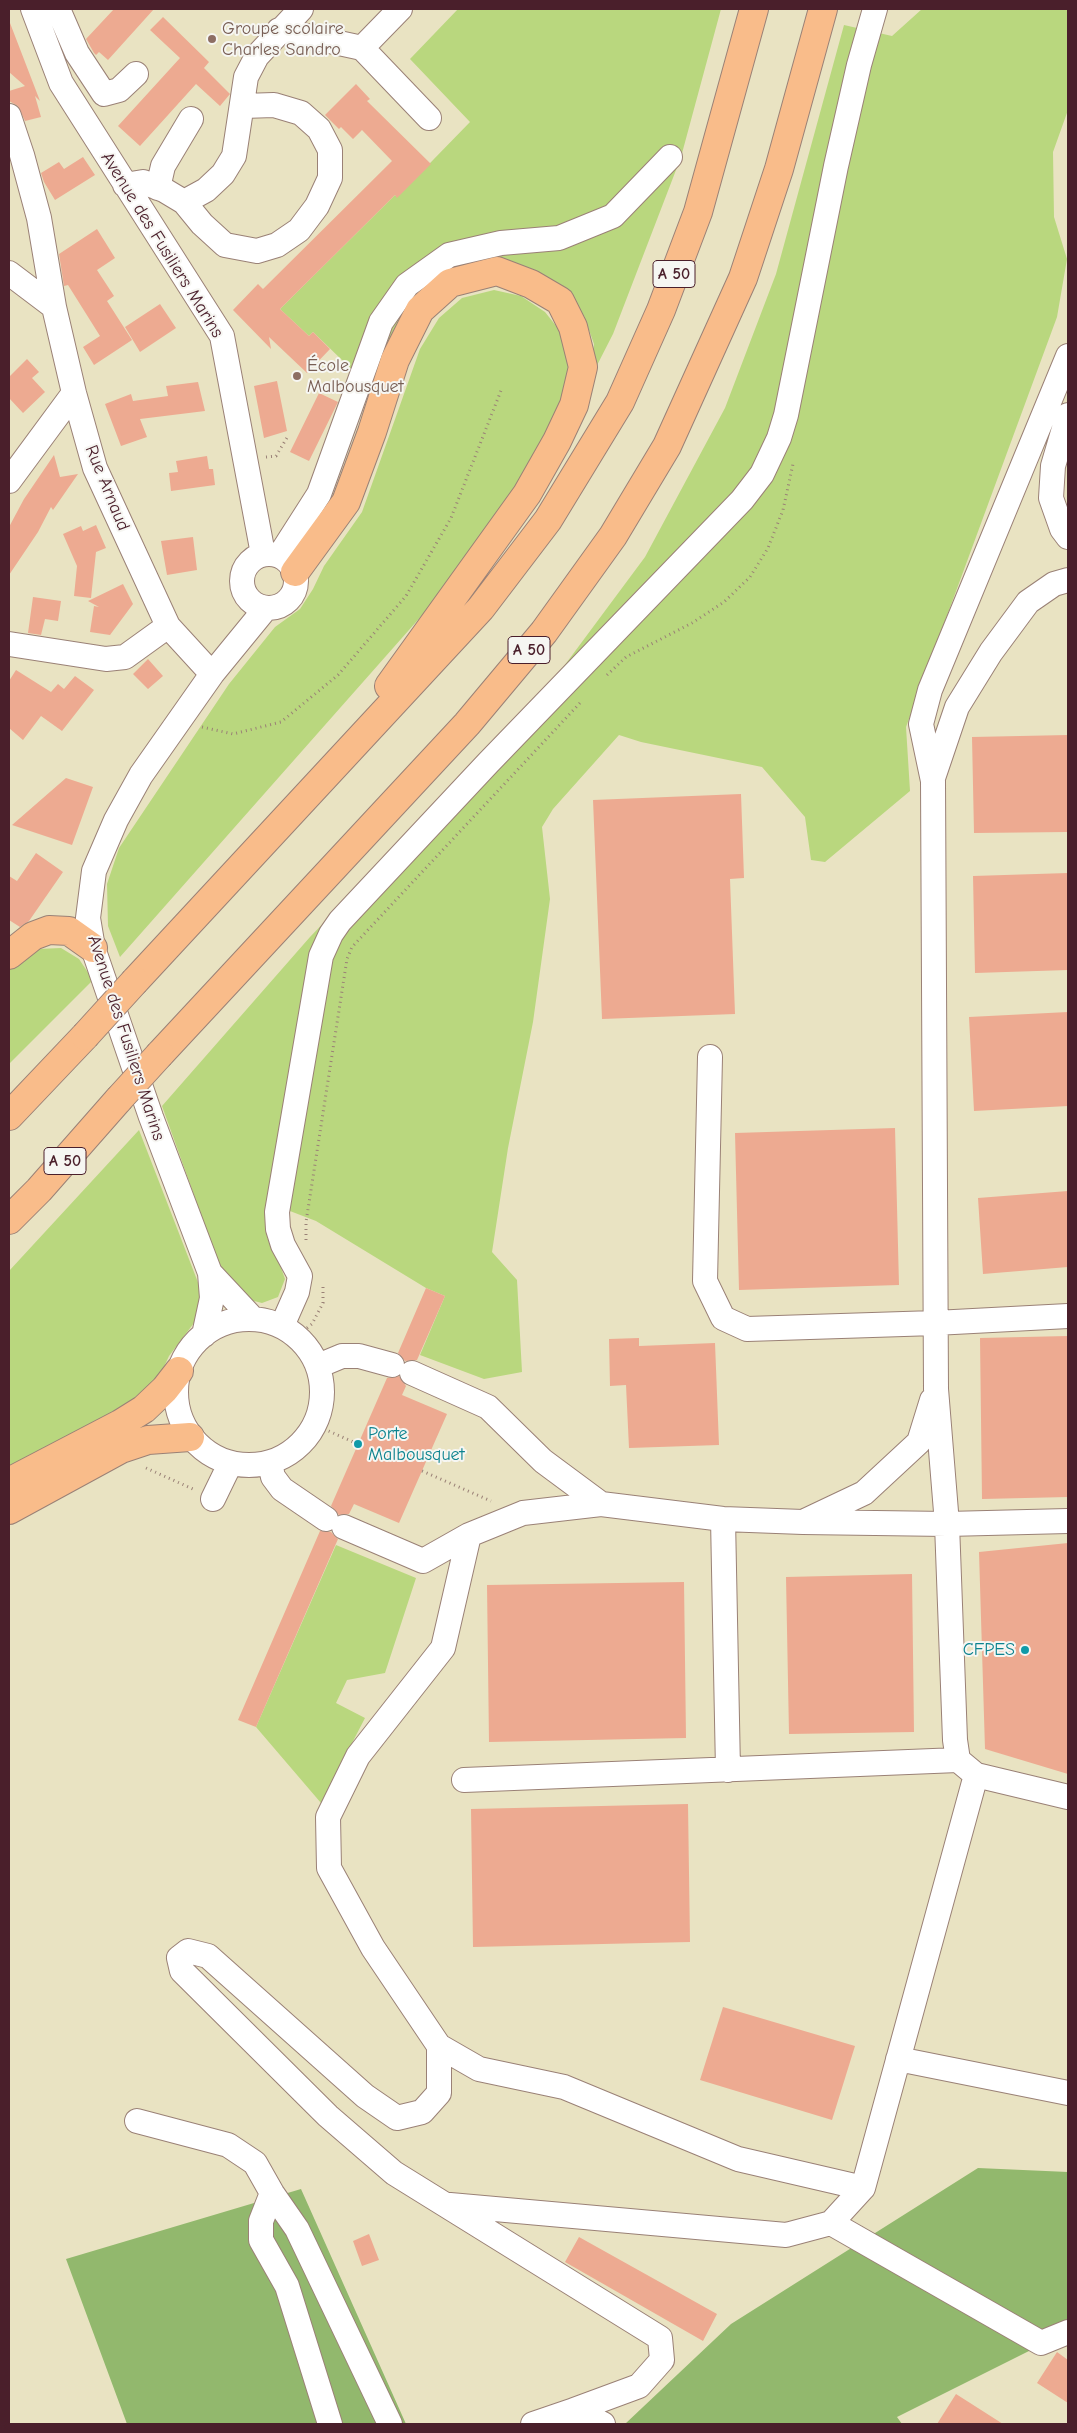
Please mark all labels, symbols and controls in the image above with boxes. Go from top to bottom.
place label: Groupe scolaire Charles Sandro [222,18,344,60]
marker: Groupe scolaire Charles Sandro [206,33,218,45]
street label: Avenue des Fusiliers Marins [96,148,228,342]
road number: A 50 [653,260,695,288]
place label: École Malbousquet [307,355,404,398]
marker: École Malbousquet [291,370,303,382]
street label: Rue Arnaud [80,442,134,534]
road number: A 50 [508,636,550,664]
street label: Avenue des Fusiliers Marins [83,933,169,1143]
road number: A 50 [44,1148,86,1174]
place label: Porte Malbousquet [368,1423,465,1466]
marker: Porte Malbousquet [352,1438,364,1450]
place label: CFPES [963,1639,1015,1661]
marker: CFPES [1019,1644,1031,1656]

